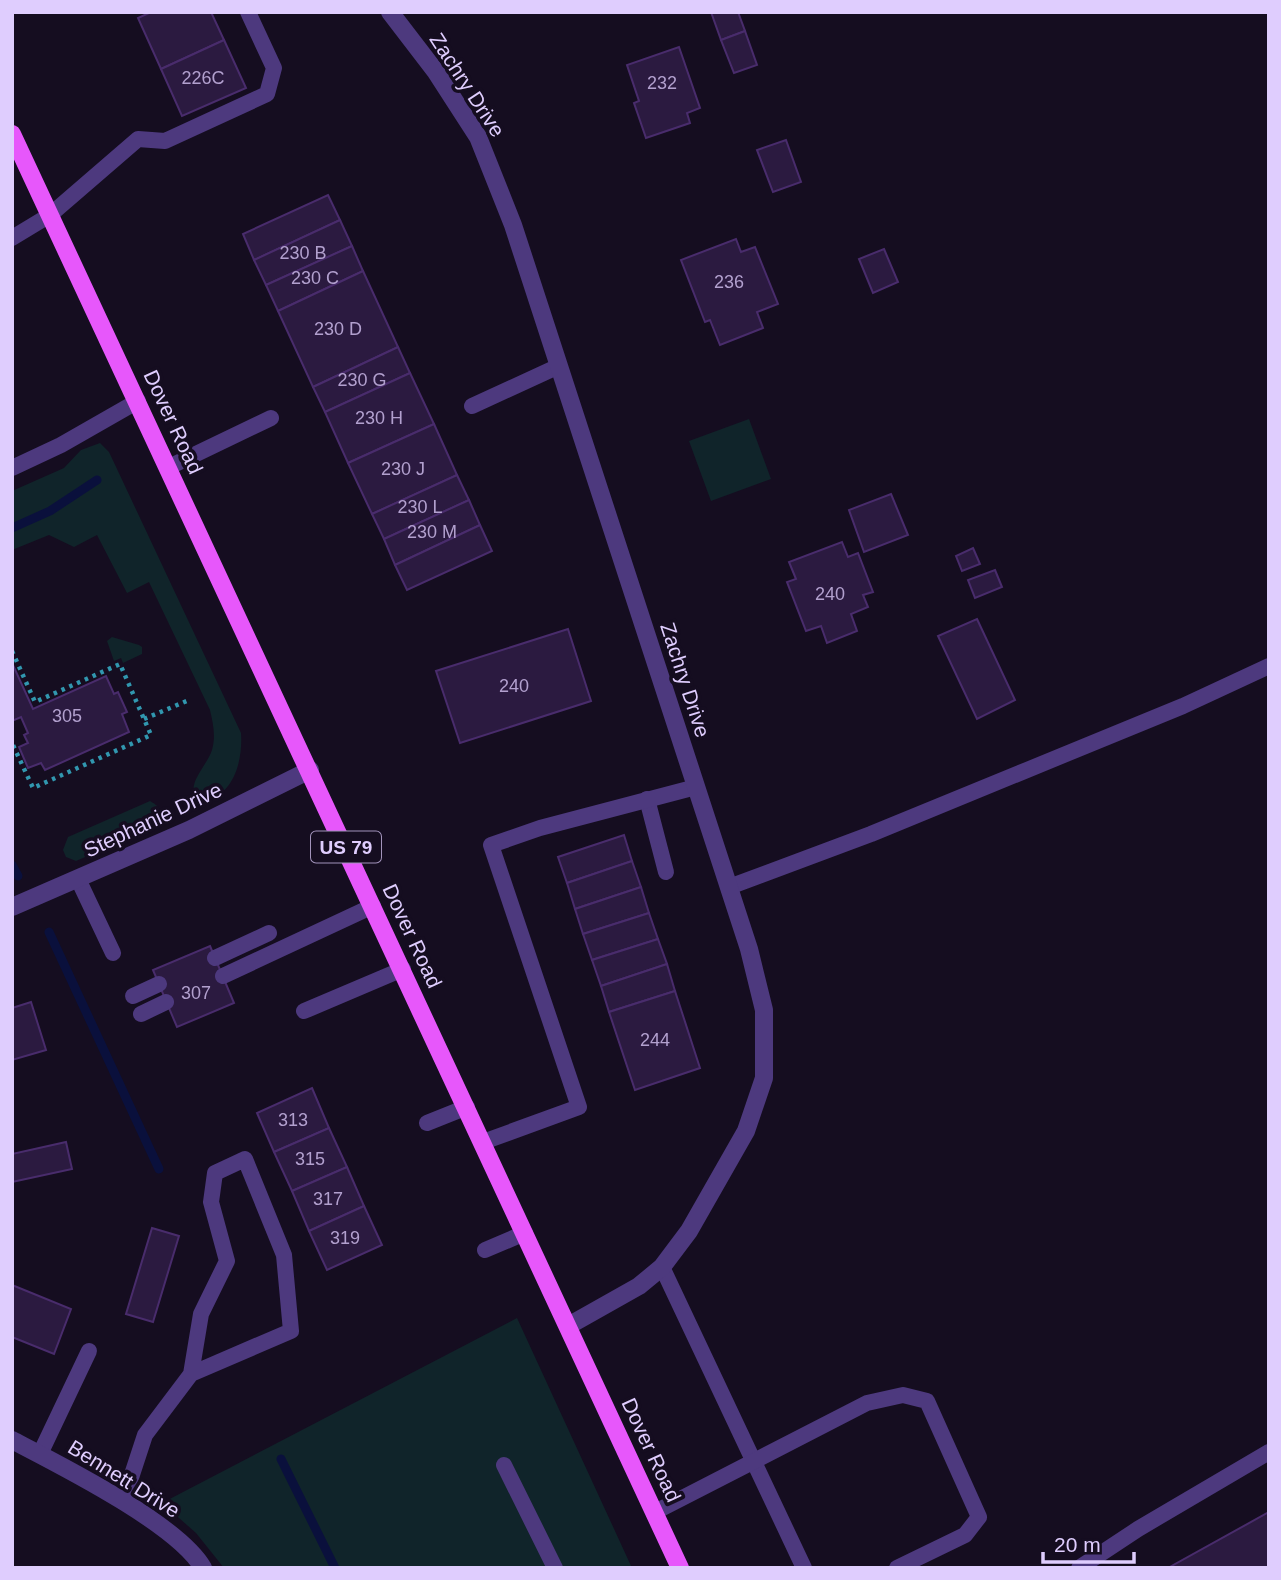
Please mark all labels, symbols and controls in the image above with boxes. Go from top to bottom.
street label: Zachry Drive [425,29,509,141]
house number: 226C [181,68,225,88]
house number: 232 [647,73,677,93]
house number: 230 B [279,243,327,263]
house number: 230 C [291,268,339,288]
house number: 236 [714,272,744,292]
house number: 230 D [314,319,362,339]
street label: Dover Road [139,366,208,477]
house number: 230 G [337,370,387,390]
house number: 230 H [355,408,403,428]
house number: 230 J [381,459,425,479]
house number: 230 L [397,497,443,517]
house number: 230 M [407,522,457,542]
house number: 240 [815,584,845,604]
street label: Zachry Drive [656,620,715,740]
house number: 240 [499,676,529,696]
house number: 305 [52,706,82,726]
street label: Stephanie Drive [80,778,225,862]
road number: US 79 [311,832,381,862]
street label: Dover Road [378,880,447,991]
house number: 307 [181,983,211,1003]
house number: 244 [640,1030,670,1050]
house number: 313 [278,1110,308,1130]
house number: 315 [295,1149,325,1169]
house number: 317 [313,1189,343,1209]
house number: 319 [330,1228,360,1248]
street label: Dover Road [617,1394,686,1505]
street label: Bennett Drive [64,1435,184,1522]
scale bar [1043,1520,1134,1564]
text: 20 m [1054,1533,1101,1556]

